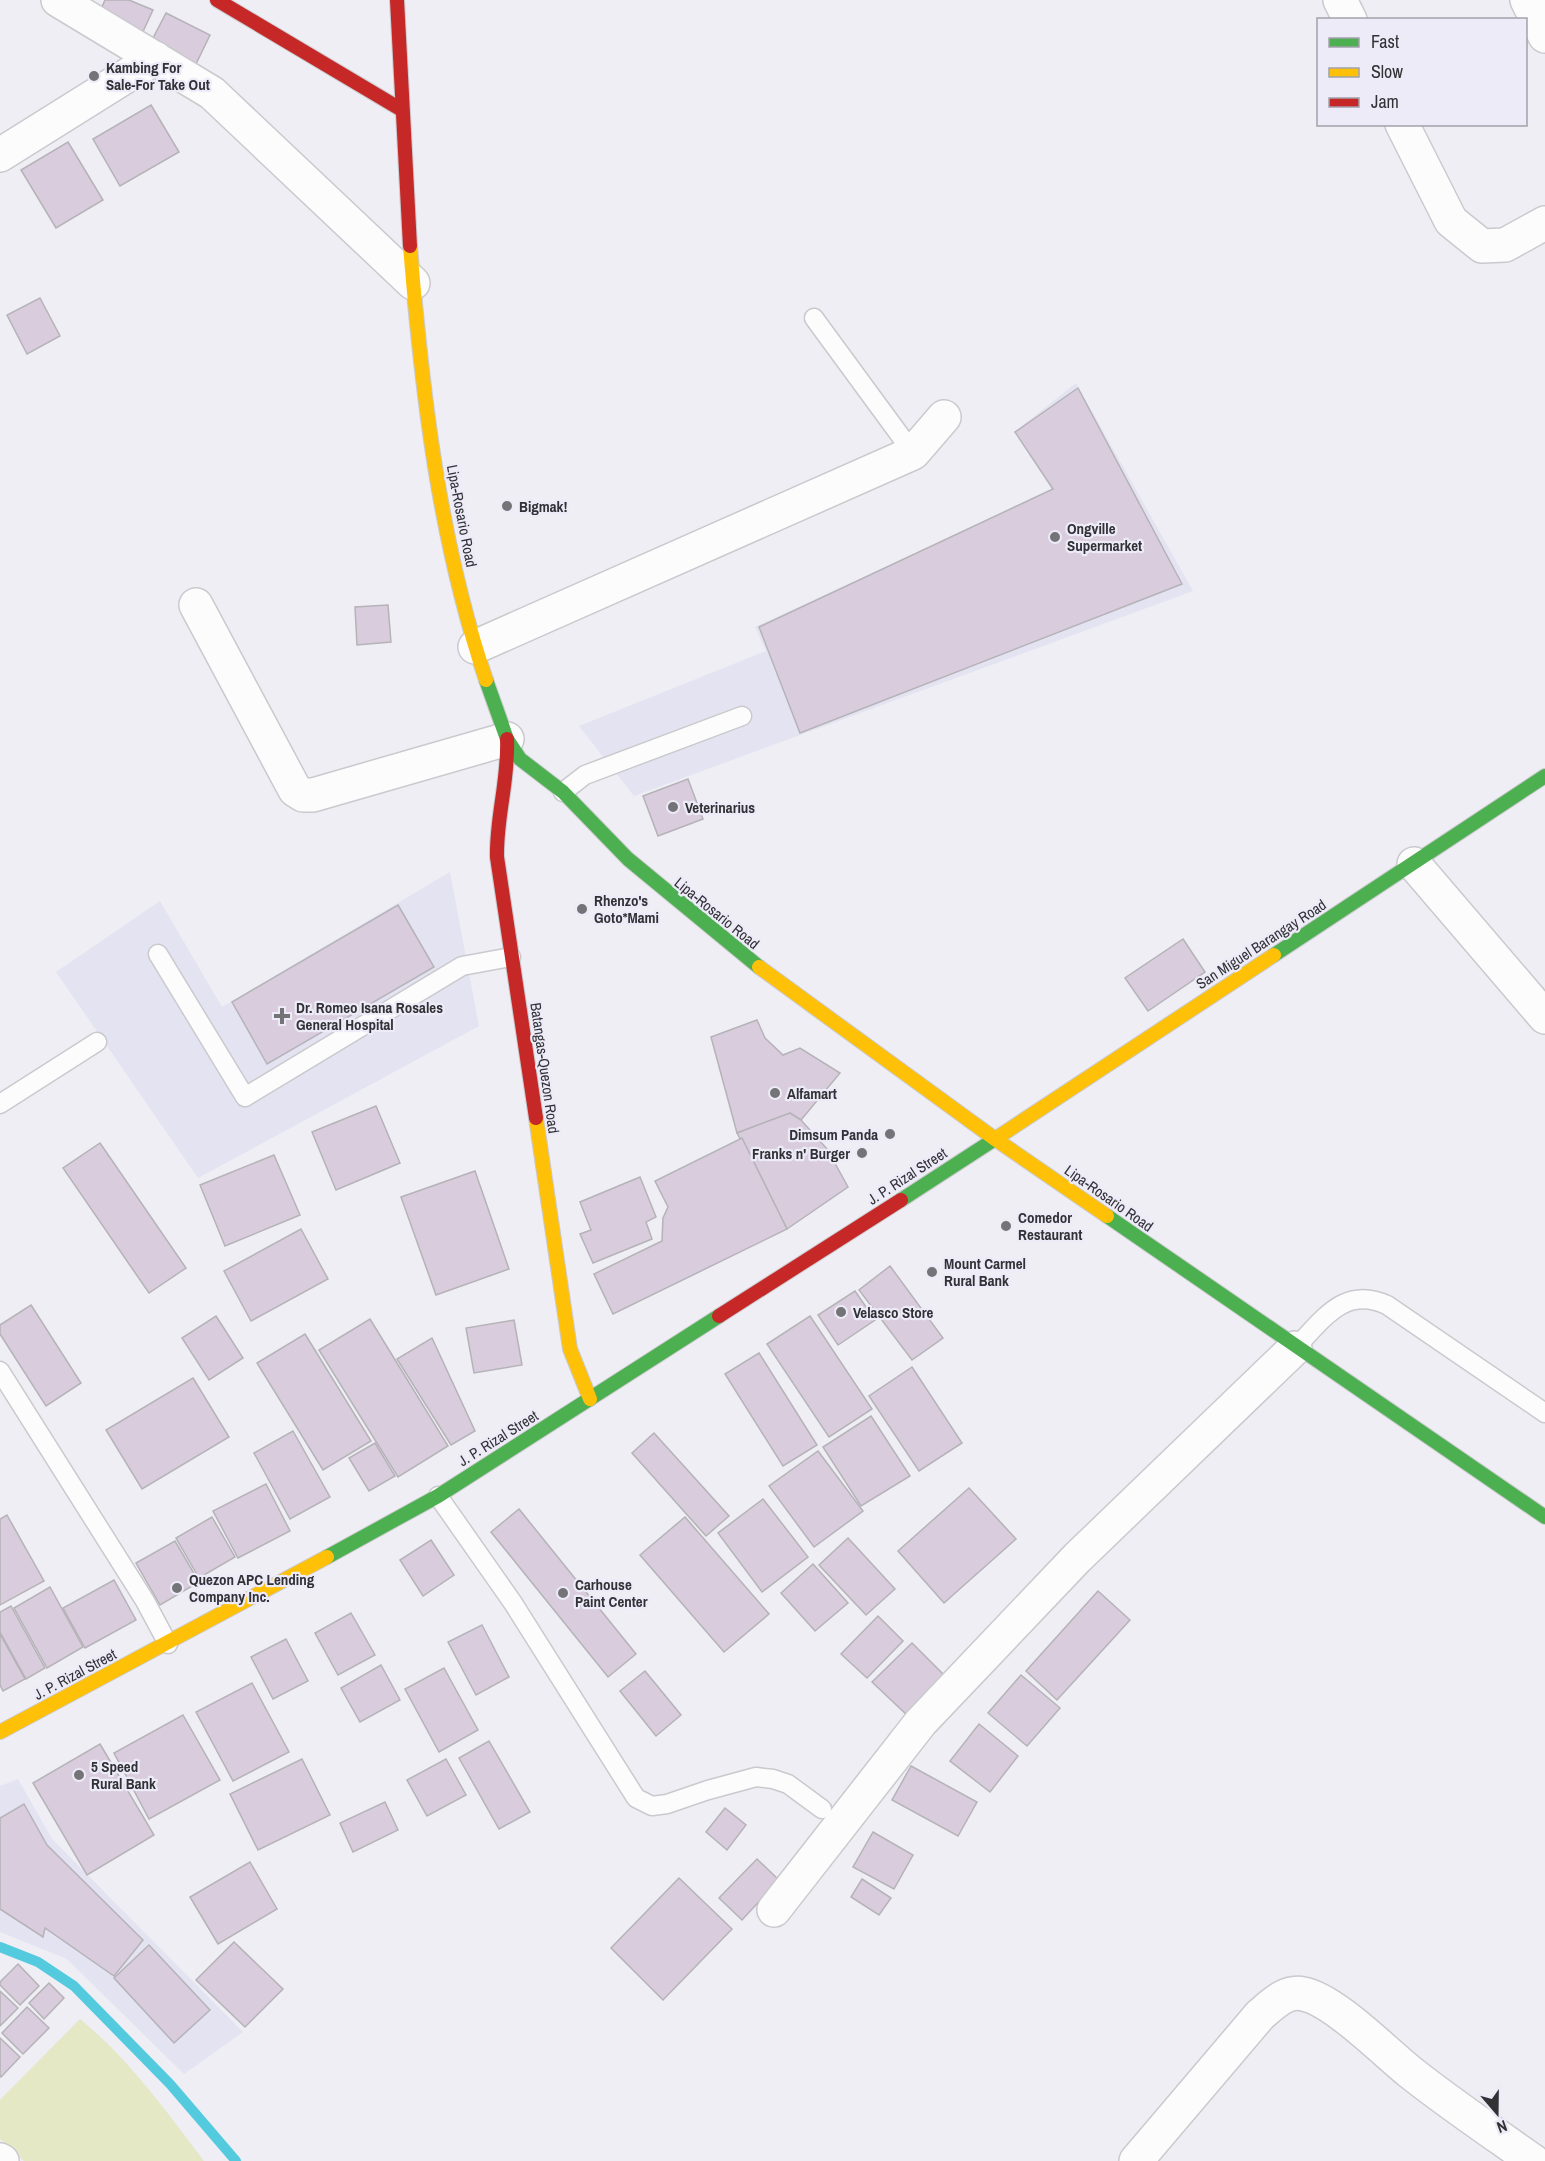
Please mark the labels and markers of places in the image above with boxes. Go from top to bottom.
place label: Kambing For Sale-For Take Out [106,57,210,95]
marker: Kambing For Sale-For Take Out [87,69,101,83]
place label: Bigmak! [519,496,568,517]
marker: Bigmak! [500,499,514,513]
place label: Ongville Supermarket [1067,518,1142,556]
marker: Ongville Supermarket [1048,530,1062,544]
place label: Veterinarius [685,797,755,818]
marker: Veterinarius [666,800,680,814]
place label: Rhenzo's Goto*Mami [594,890,659,928]
marker: Rhenzo's Goto*Mami [575,902,589,916]
place label: Dr. Romeo Isana Rosales General Hospital [296,997,443,1035]
marker: Dr. Romeo Isana Rosales General Hospital [273,1007,291,1025]
place label: Alfamart [787,1083,837,1104]
marker: Alfamart [768,1086,782,1100]
place label: Dimsum Panda [789,1124,878,1145]
marker: Dimsum Panda [883,1127,897,1141]
place label: Franks n' Burger [752,1143,850,1164]
marker: Franks n' Burger [855,1146,869,1160]
place label: Comedor Restaurant [1018,1207,1082,1245]
marker: Comedor Restaurant [999,1219,1013,1233]
place label: Mount Carmel Rural Bank [944,1253,1026,1291]
marker: Mount Carmel Rural Bank [925,1265,939,1279]
place label: Velasco Store [853,1302,934,1323]
marker: Velasco Store [834,1305,848,1319]
place label: Quezon APC Lending Company Inc. [189,1569,315,1607]
place label: Carhouse Paint Center [575,1574,648,1612]
marker: Quezon APC Lending Company Inc. [170,1581,184,1595]
marker: Carhouse Paint Center [556,1586,570,1600]
place label: 5 Speed Rural Bank [91,1756,156,1794]
marker: 5 Speed Rural Bank [72,1768,86,1782]

